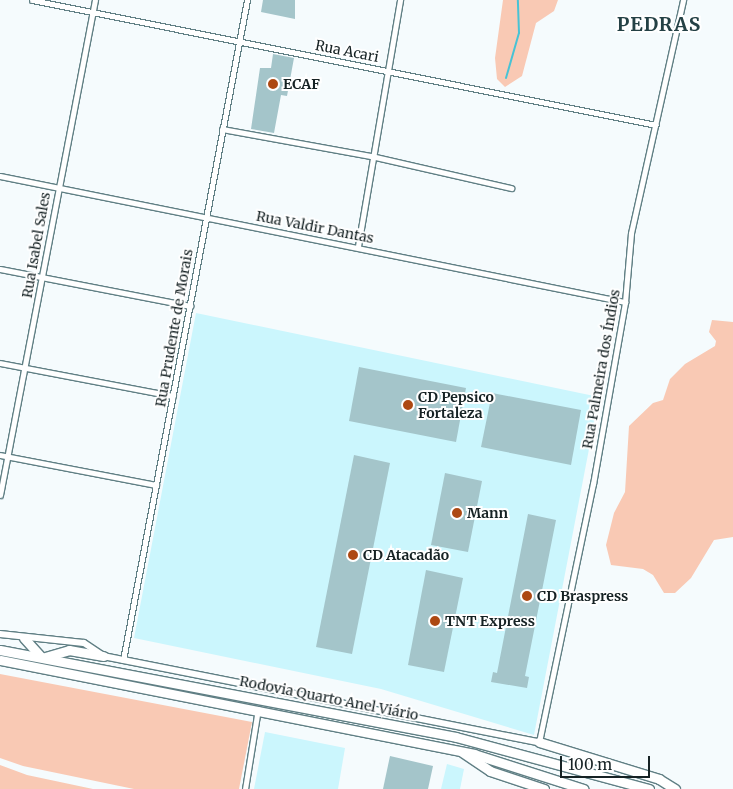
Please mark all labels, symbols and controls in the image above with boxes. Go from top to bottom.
district label: PEDRAS [616,14,702,36]
street label: Rua Acari [314,37,380,65]
place label: ECAF [283,76,320,92]
marker: ECAF [267,78,279,90]
street label: Rua Isabel Sales [18,191,54,299]
street label: Rua Valdir Dantas [255,207,375,247]
street label: Rua Prudente de Morais [152,248,196,408]
street label: Rua Palmeira dos Índios [579,288,623,450]
place label: CD Pepsico Fortaleza [418,389,494,422]
marker: CD Pepsico Fortaleza [402,399,414,411]
place label: Mann [467,505,508,521]
marker: Mann [451,507,463,519]
place label: CD Atacadão [363,547,449,563]
marker: CD Atacadão [347,549,359,561]
place label: CD Braspress [537,588,628,604]
marker: CD Braspress [521,590,533,602]
place label: TNT Express [445,613,535,629]
marker: TNT Express [429,615,441,627]
street label: Rodovia Quarto Anel Viário [238,672,420,724]
scale bar [563,746,653,778]
text: 100 m [568,755,612,774]

